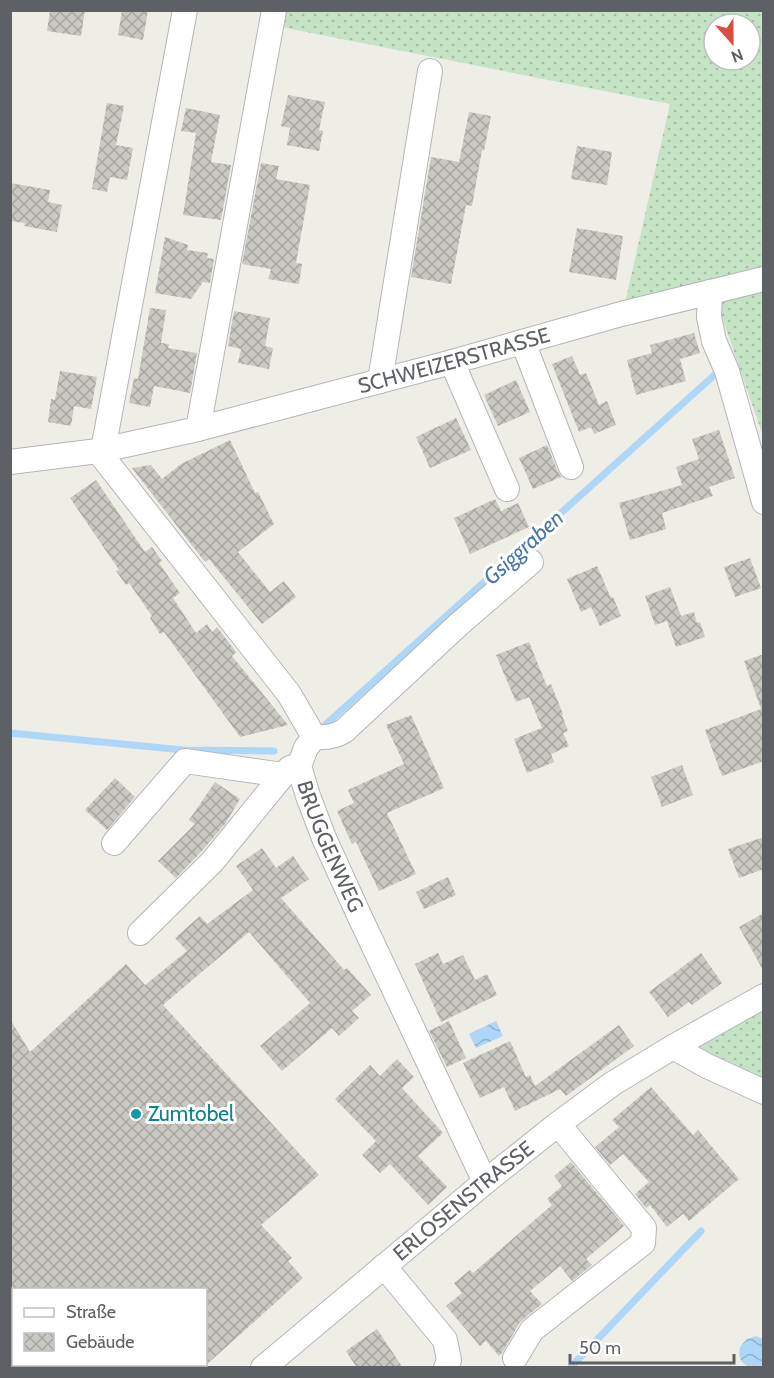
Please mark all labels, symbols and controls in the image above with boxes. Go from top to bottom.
north arrow [702,12,762,72]
text: N [729,45,746,66]
street label: SCHWEIZERSTRASSE [355,322,553,398]
water label: Gsiggraben [478,504,569,590]
street label: BRUGGENWEG [292,778,369,916]
place label: Zumtobel [148,1101,234,1126]
marker: Zumtobel [129,1107,143,1121]
street label: ERLOSENSTRASSE [388,1135,538,1266]
legend [12,1288,207,1366]
text: Straße [66,1301,116,1323]
scale bar [570,1327,734,1365]
text: Gebäude [66,1331,135,1353]
text: 50 m [579,1337,621,1359]

